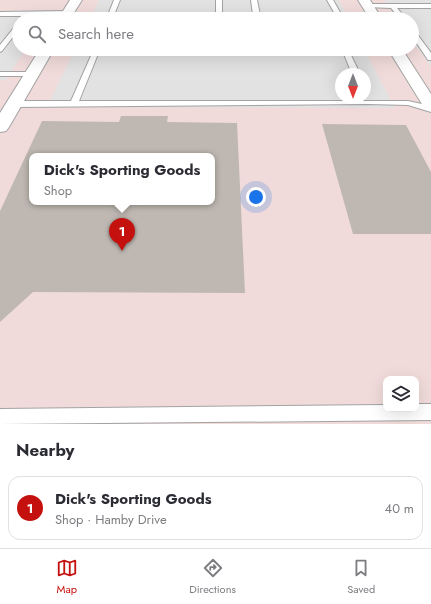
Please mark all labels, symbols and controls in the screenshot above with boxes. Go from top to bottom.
search box [12,12,419,56]
icon: search [26,23,48,45]
text: Search here [58,23,134,45]
north arrow [335,68,371,104]
popup [29,153,215,205]
text: Dick's Sporting Goods [44,159,200,181]
text: Shop [44,181,72,200]
your location [246,187,266,207]
pin: 1 [109,218,135,251]
map controls [383,376,419,412]
button: layers [383,376,419,412]
text: Nearby [16,438,74,462]
text: Dick's Sporting Goods [55,488,211,510]
text: 1 [27,499,33,518]
text: 40 m [385,499,414,518]
text: Shop · Hamby Drive [55,510,167,529]
tab: Map [56,557,78,597]
tab: Directions [189,557,236,597]
tab: Saved [347,557,375,597]

